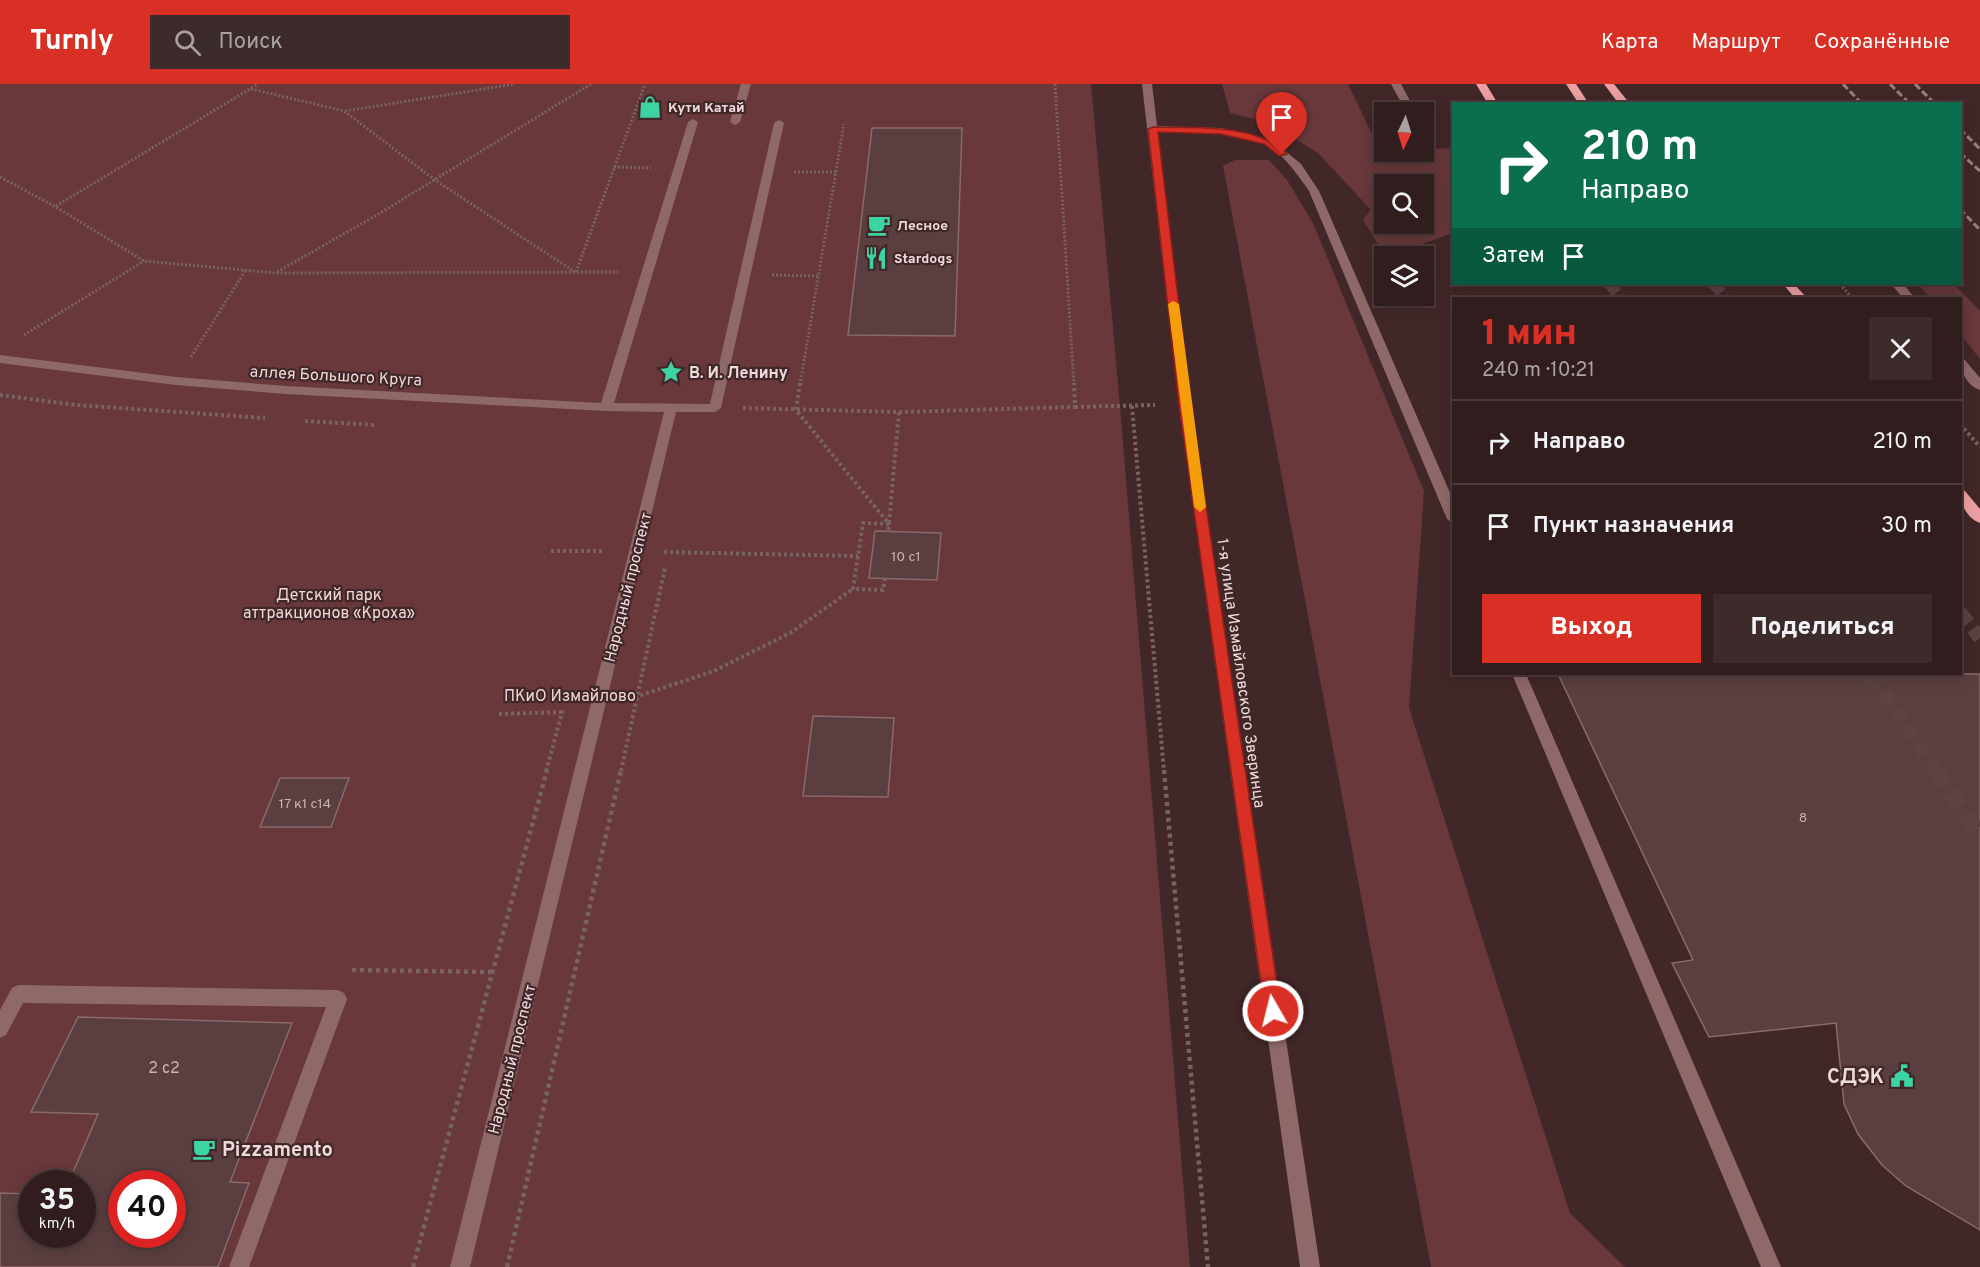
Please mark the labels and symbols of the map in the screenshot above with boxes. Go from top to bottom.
pin [1256,92,1307,154]
shop icon: Кути Катай [637,94,663,120]
place label: Кути Катай [668,100,745,117]
north arrow [1374,102,1434,162]
cafe icon: Лесное [866,212,892,238]
place label: Лесное [897,218,948,235]
restaurant icon: Stardogs [863,245,889,271]
place label: Stardogs [894,251,952,268]
place icon: В. И. Ленину [658,359,684,385]
street label: аллея Большого Круга [249,362,422,391]
place label: В. И. Ленину [689,364,788,384]
street label: Народный проспект [601,511,657,664]
street label: 1-я улица Измайловского Зверинца [1211,537,1269,809]
house number: 10 с1 [891,549,921,566]
park label: Детский парк аттракционов «Кроха» [243,586,415,624]
park label: ПКиО Измайлово [504,687,636,707]
house number: 17 к1 с14 [279,796,331,813]
house number: 8 [1799,810,1807,827]
position arrow [1241,979,1305,1043]
street label: Народный проспект [485,983,541,1136]
house number: 2 с2 [148,1059,180,1079]
public building icon: СДЭК [1889,1063,1915,1089]
place label: СДЭК [1827,1065,1884,1091]
cafe icon: Pizzamento [191,1136,217,1162]
place label: Pizzamento [222,1138,333,1164]
speed limit sign: 40 [108,1170,186,1248]

